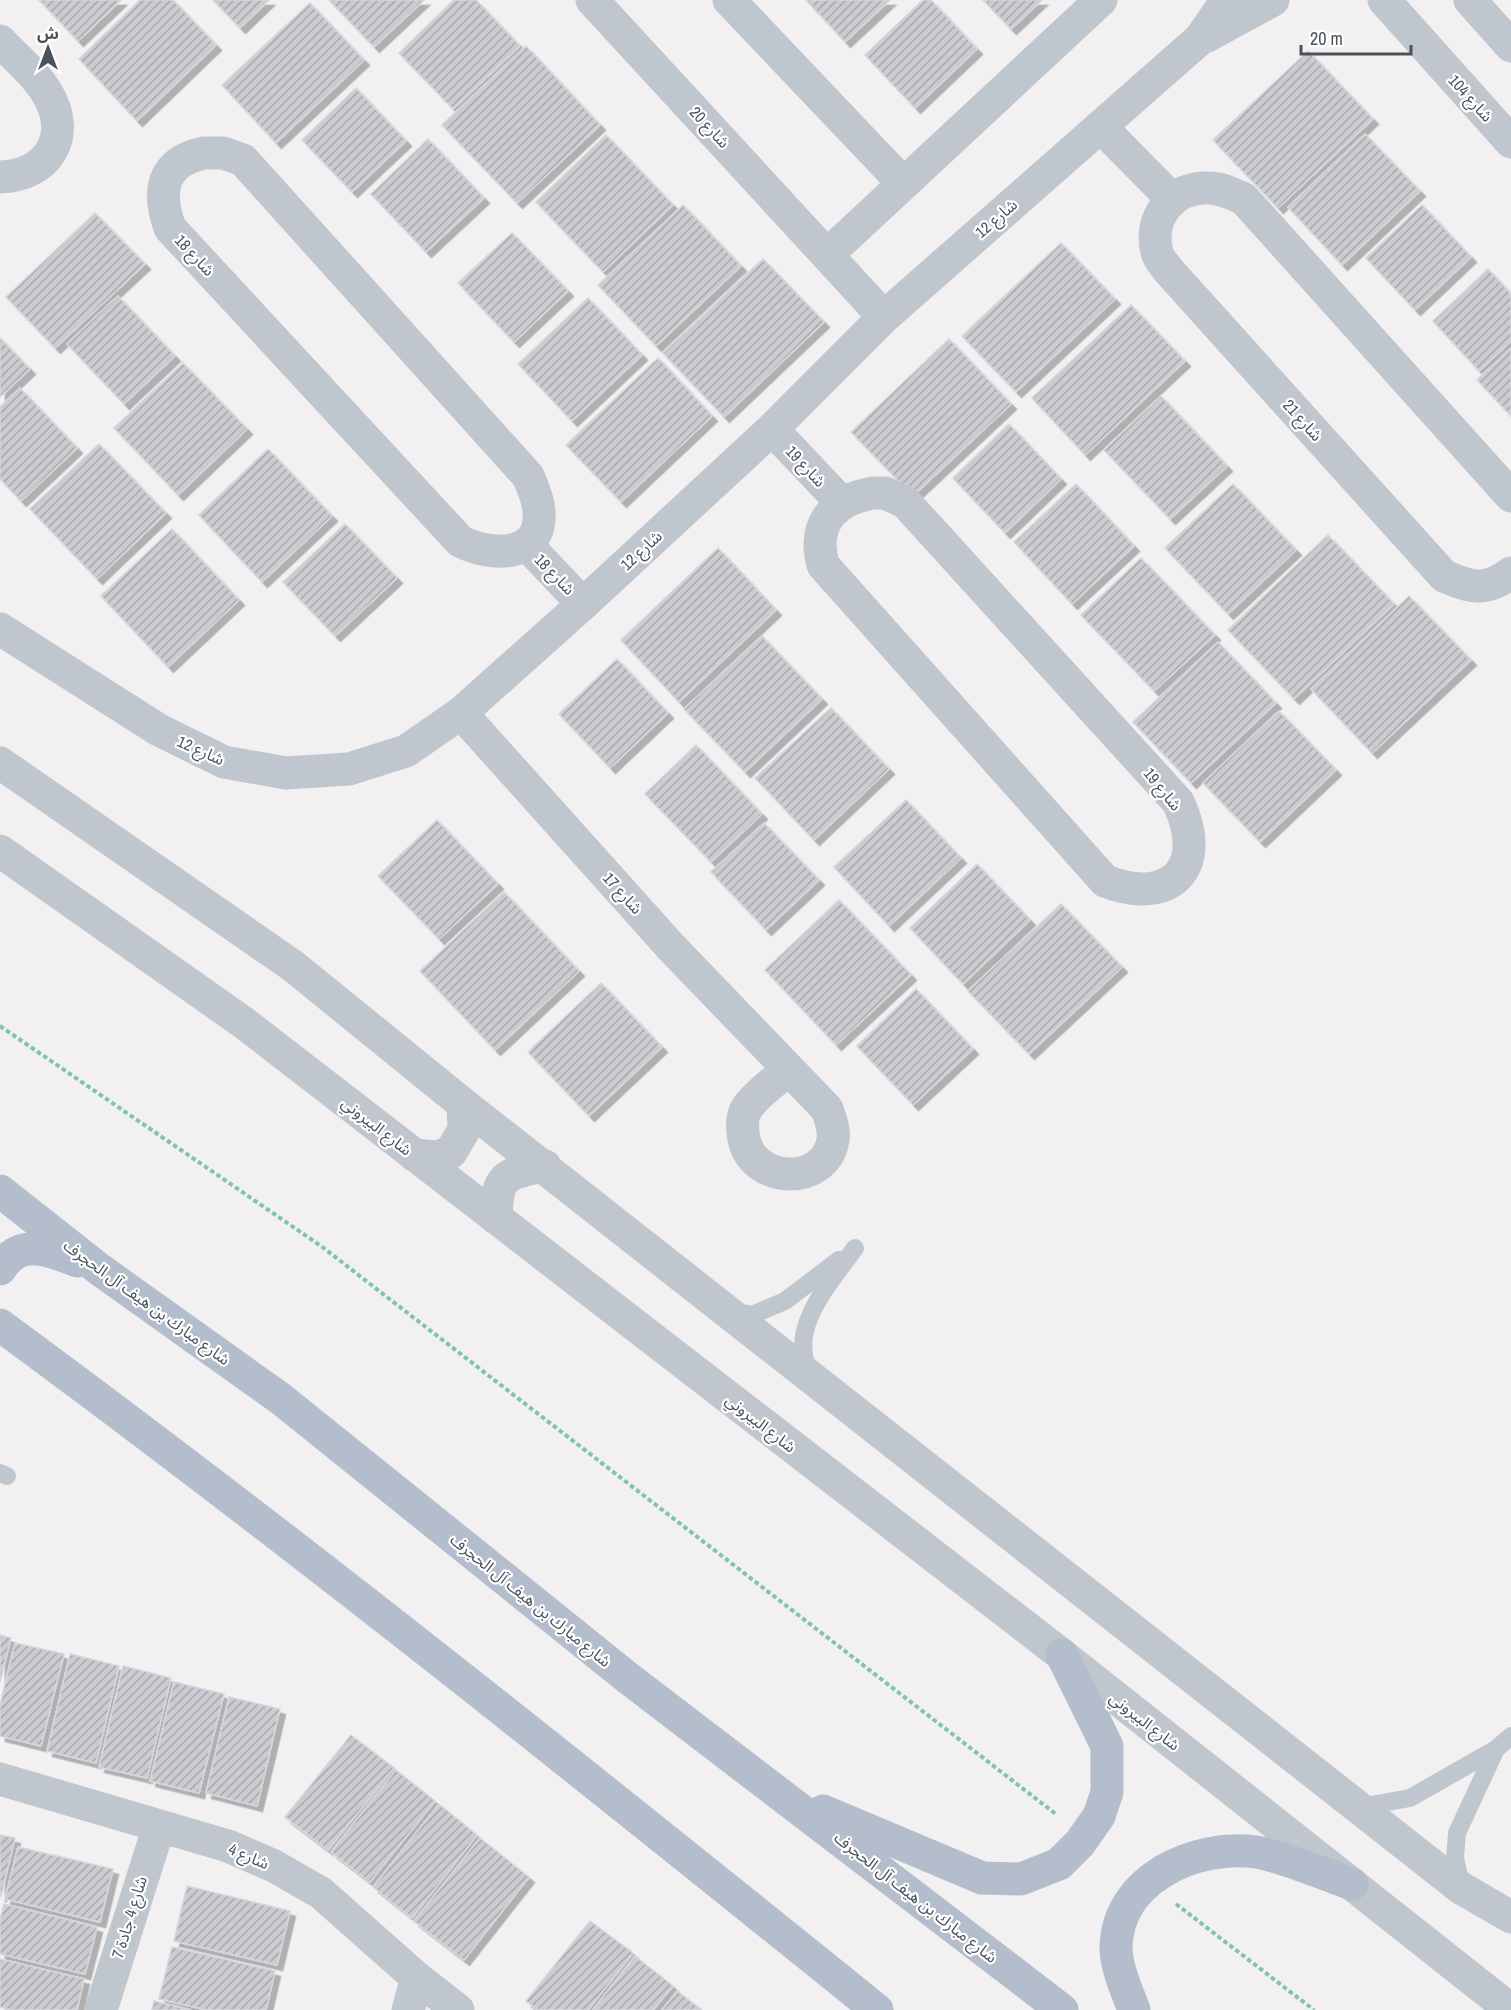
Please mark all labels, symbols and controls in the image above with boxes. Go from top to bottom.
north arrow [18,18,78,78]
scale bar [1301,18,1410,56]
text: ش [37,22,59,44]
text: 20 m [1310,26,1343,51]
street label: شارع 104 [1442,70,1498,128]
street label: شارع 20 [684,101,735,154]
street label: شارع 12 [970,193,1023,244]
street label: شارع 18 [169,229,220,282]
street label: شارع 21 [1277,394,1328,447]
street label: شارع 19 [780,440,831,493]
street label: شارع 12 [615,525,668,576]
street label: شارع 18 [528,549,580,601]
street label: شارع 12 [173,730,228,772]
street label: شارع 19 [1137,763,1187,816]
street label: شارع 17 [597,867,648,920]
street label: شارع البيروني [336,1092,417,1162]
street label: شارع مبارك بن هيف آل الحجرف [58,1234,235,1372]
street label: شارع البيروني [720,1389,801,1459]
street label: شارع مبارك بن هيف آل الحجرف [445,1528,616,1673]
street label: شارع البيروني [1104,1687,1185,1757]
street label: شارع مبارك بن هيف آل الحجرف [829,1826,1002,1969]
street label: شارع 4 [225,1838,273,1876]
street label: شارع 4 جادة 7 [106,1873,154,1961]

